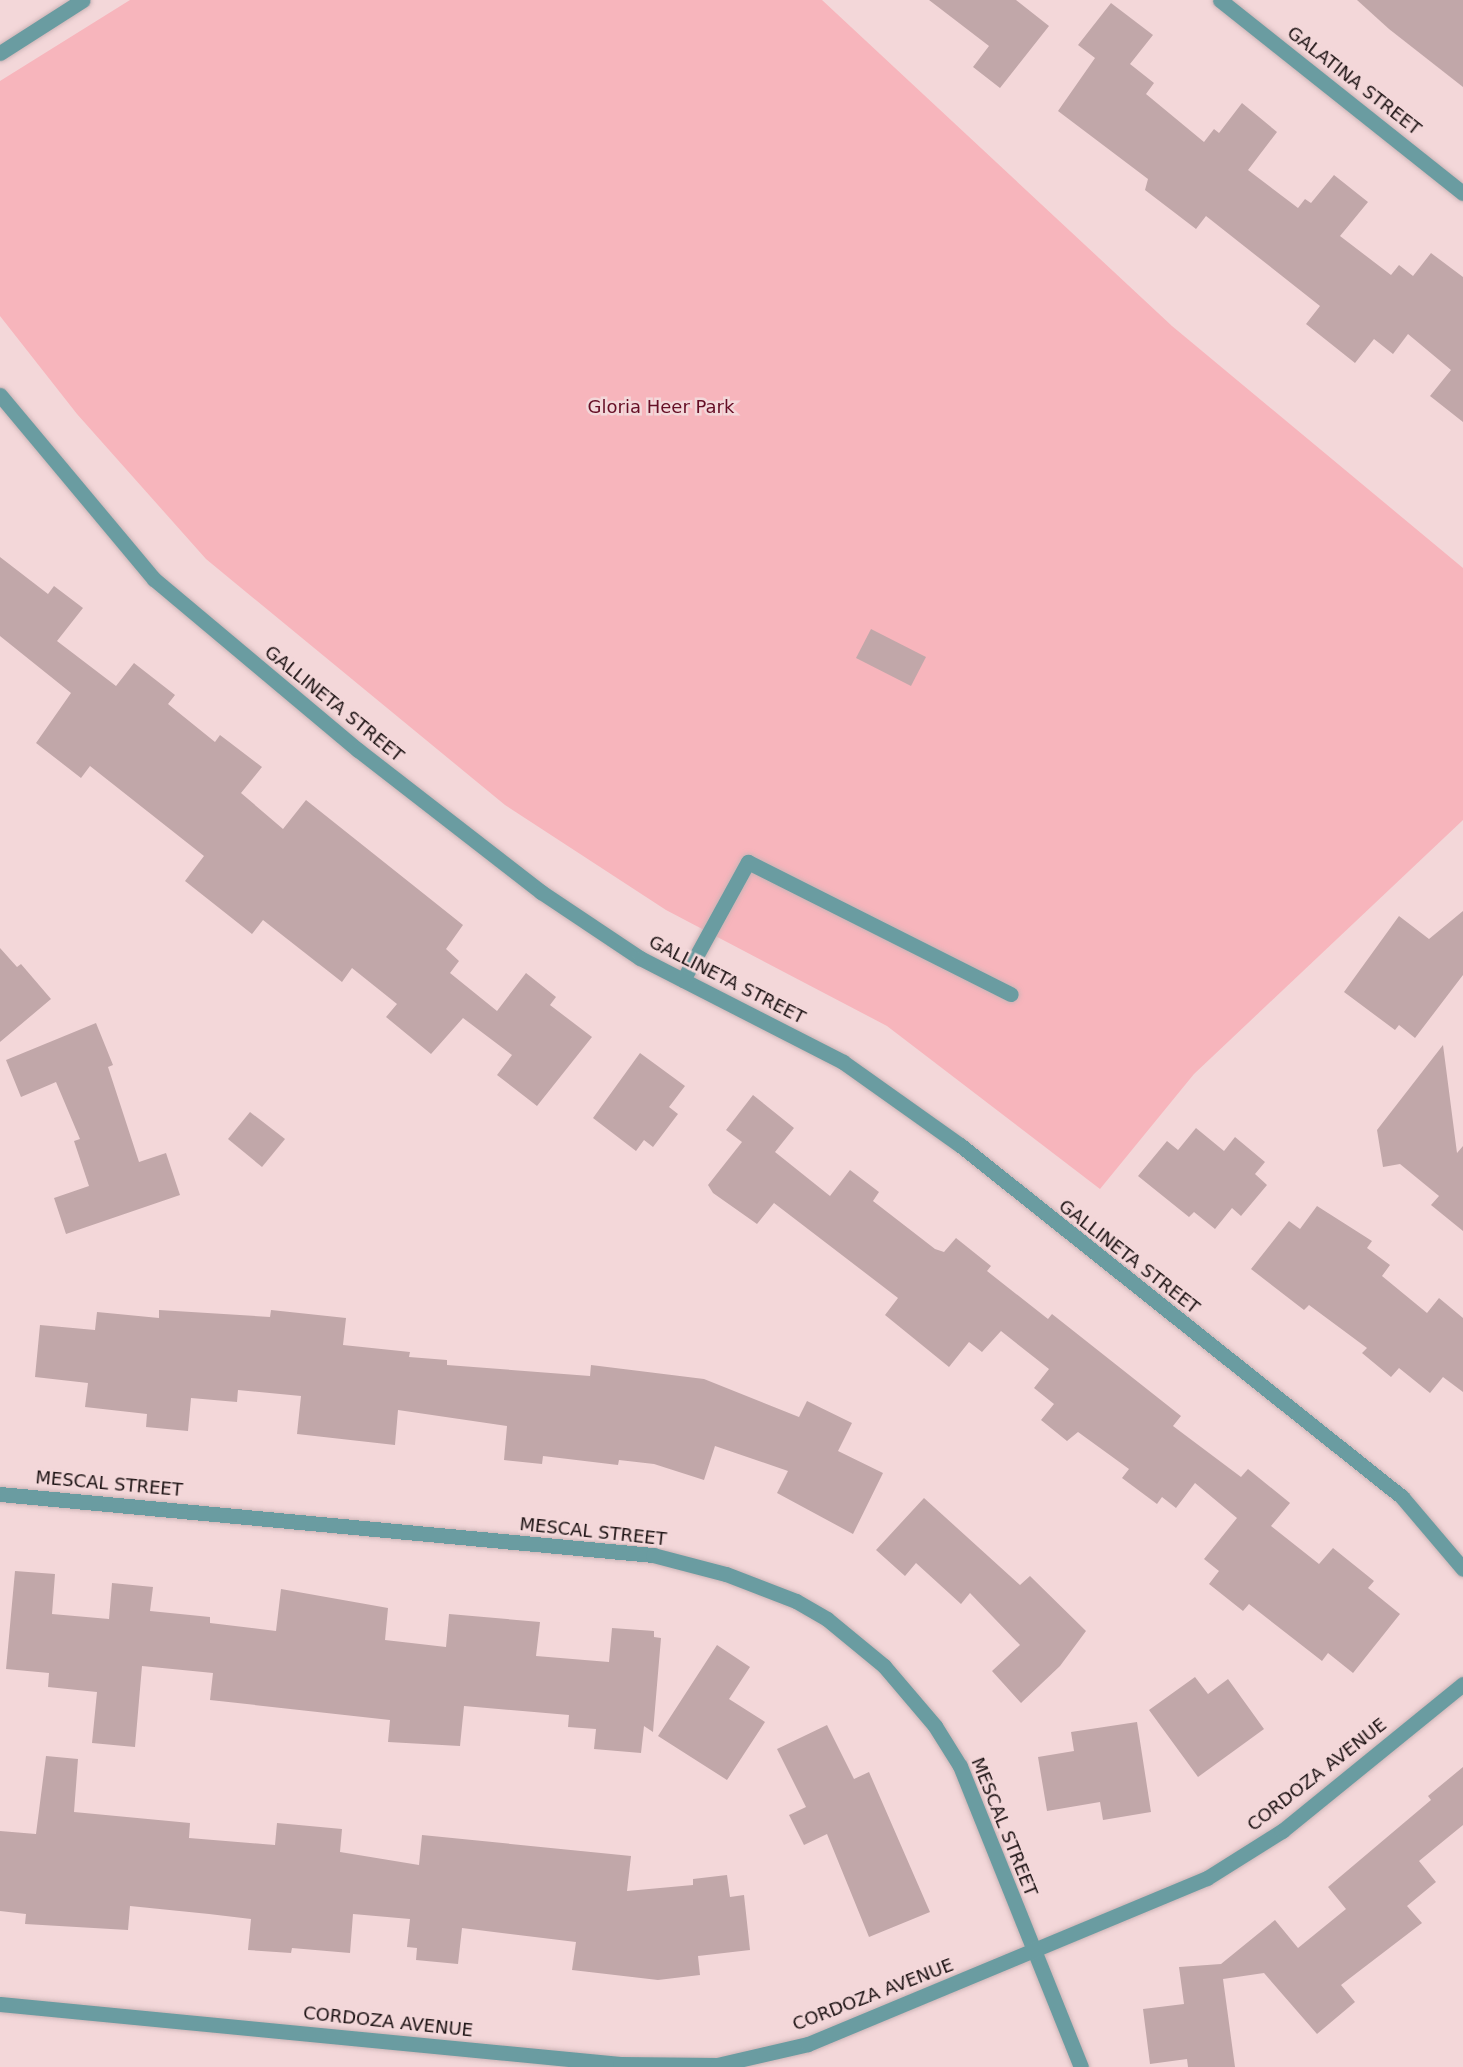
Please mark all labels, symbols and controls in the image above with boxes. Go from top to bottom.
street label: GALATINA STREET [1283,22,1425,140]
park label: Gloria Heer Park [588,396,734,418]
street label: GALLINETA STREET [260,641,408,767]
street label: GALLINETA STREET [645,931,809,1029]
street label: GALLINETA STREET [1054,1195,1204,1319]
street label: MESCAL STREET [35,1467,183,1501]
street label: MESCAL STREET [518,1514,668,1550]
street label: CORDOZA AVENUE [1243,1714,1391,1836]
street label: MESCAL STREET [966,1755,1042,1899]
street label: CORDOZA AVENUE [790,1954,956,2036]
street label: CORDOZA AVENUE [302,2002,474,2042]

